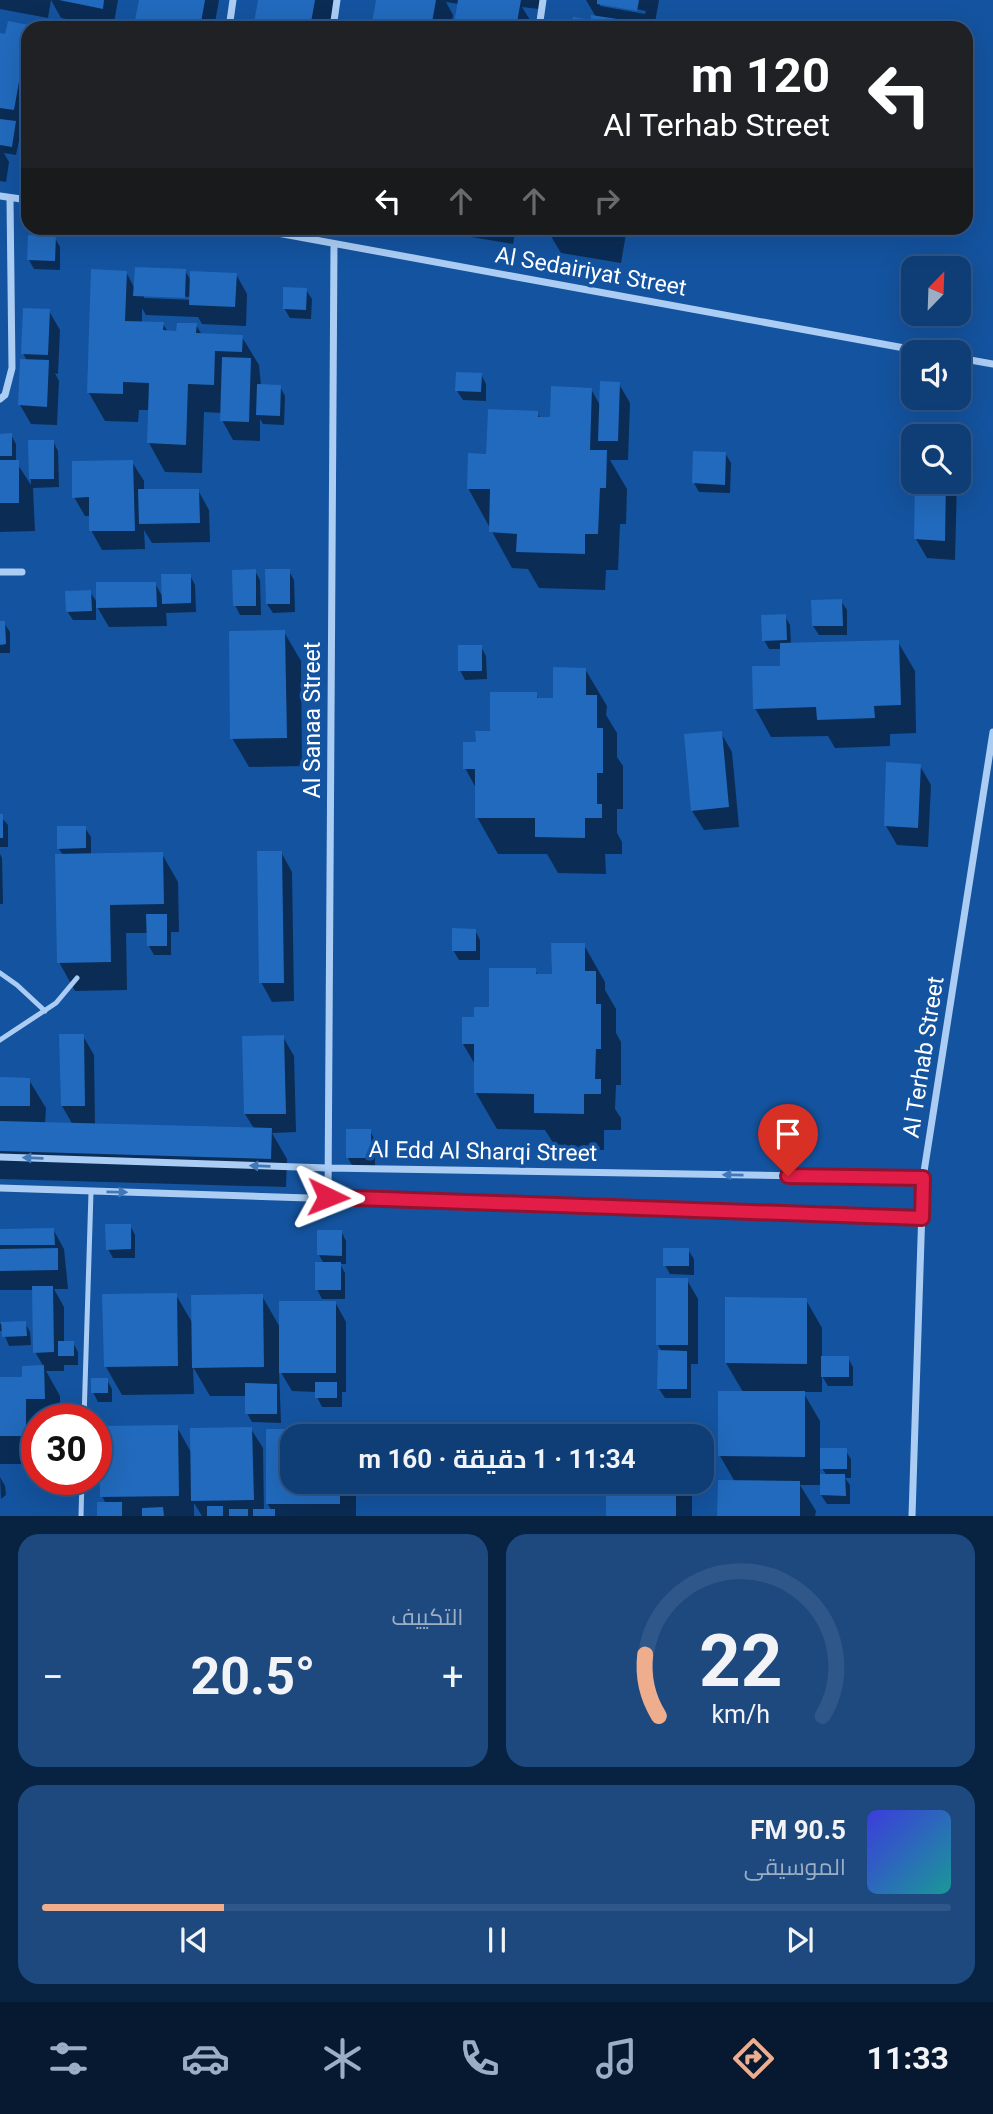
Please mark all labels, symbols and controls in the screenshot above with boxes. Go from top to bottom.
text: 120 m [691,47,830,104]
icon: left [854,49,945,140]
text: Al Terhab Street [603,106,830,144]
icon: left [369,182,407,220]
icon: ahead [442,182,480,220]
icon: ahead [515,182,553,220]
icon: right [588,182,626,220]
street label: Al Sedairiyat Street [493,241,689,302]
north arrow [901,256,971,326]
map controls [901,256,971,494]
button: sound [901,340,971,410]
button: search [901,424,971,494]
street label: Al Sanaa Street [299,642,326,798]
street label: Al Terhab Street [897,975,950,1140]
pin [758,1104,818,1176]
icon: arrive [769,1115,807,1153]
street label: Al Edd Al Sharqi Street [368,1136,597,1167]
one-way arrow [22,1152,44,1163]
one-way arrow [249,1160,271,1171]
position arrow [291,1160,365,1234]
one-way arrow [721,1169,743,1181]
one-way arrow [106,1187,128,1198]
speed limit sign: 30 [21,1404,112,1495]
text: 11:34 · 1 دقيقة · 160 m [358,1444,636,1474]
text: التكييف [391,1604,464,1631]
text: 22 [698,1619,782,1705]
text: 20.5° [190,1646,315,1707]
text: − [42,1655,64,1699]
text: + [442,1655,464,1699]
text: km/h [711,1700,770,1729]
text: 90.5 FM [750,1815,846,1845]
text: الموسيقى [744,1854,846,1881]
icon: previous [175,1921,213,1959]
icon: pause [478,1921,516,1959]
icon: next [781,1921,819,1959]
icon: filters [44,2034,93,2083]
icon: car [181,2034,230,2083]
icon: climate [318,2034,367,2083]
icon: phone [455,2034,504,2083]
icon: music [592,2034,641,2083]
icon: directions [729,2034,778,2083]
text: 11:33 [867,2039,949,2077]

